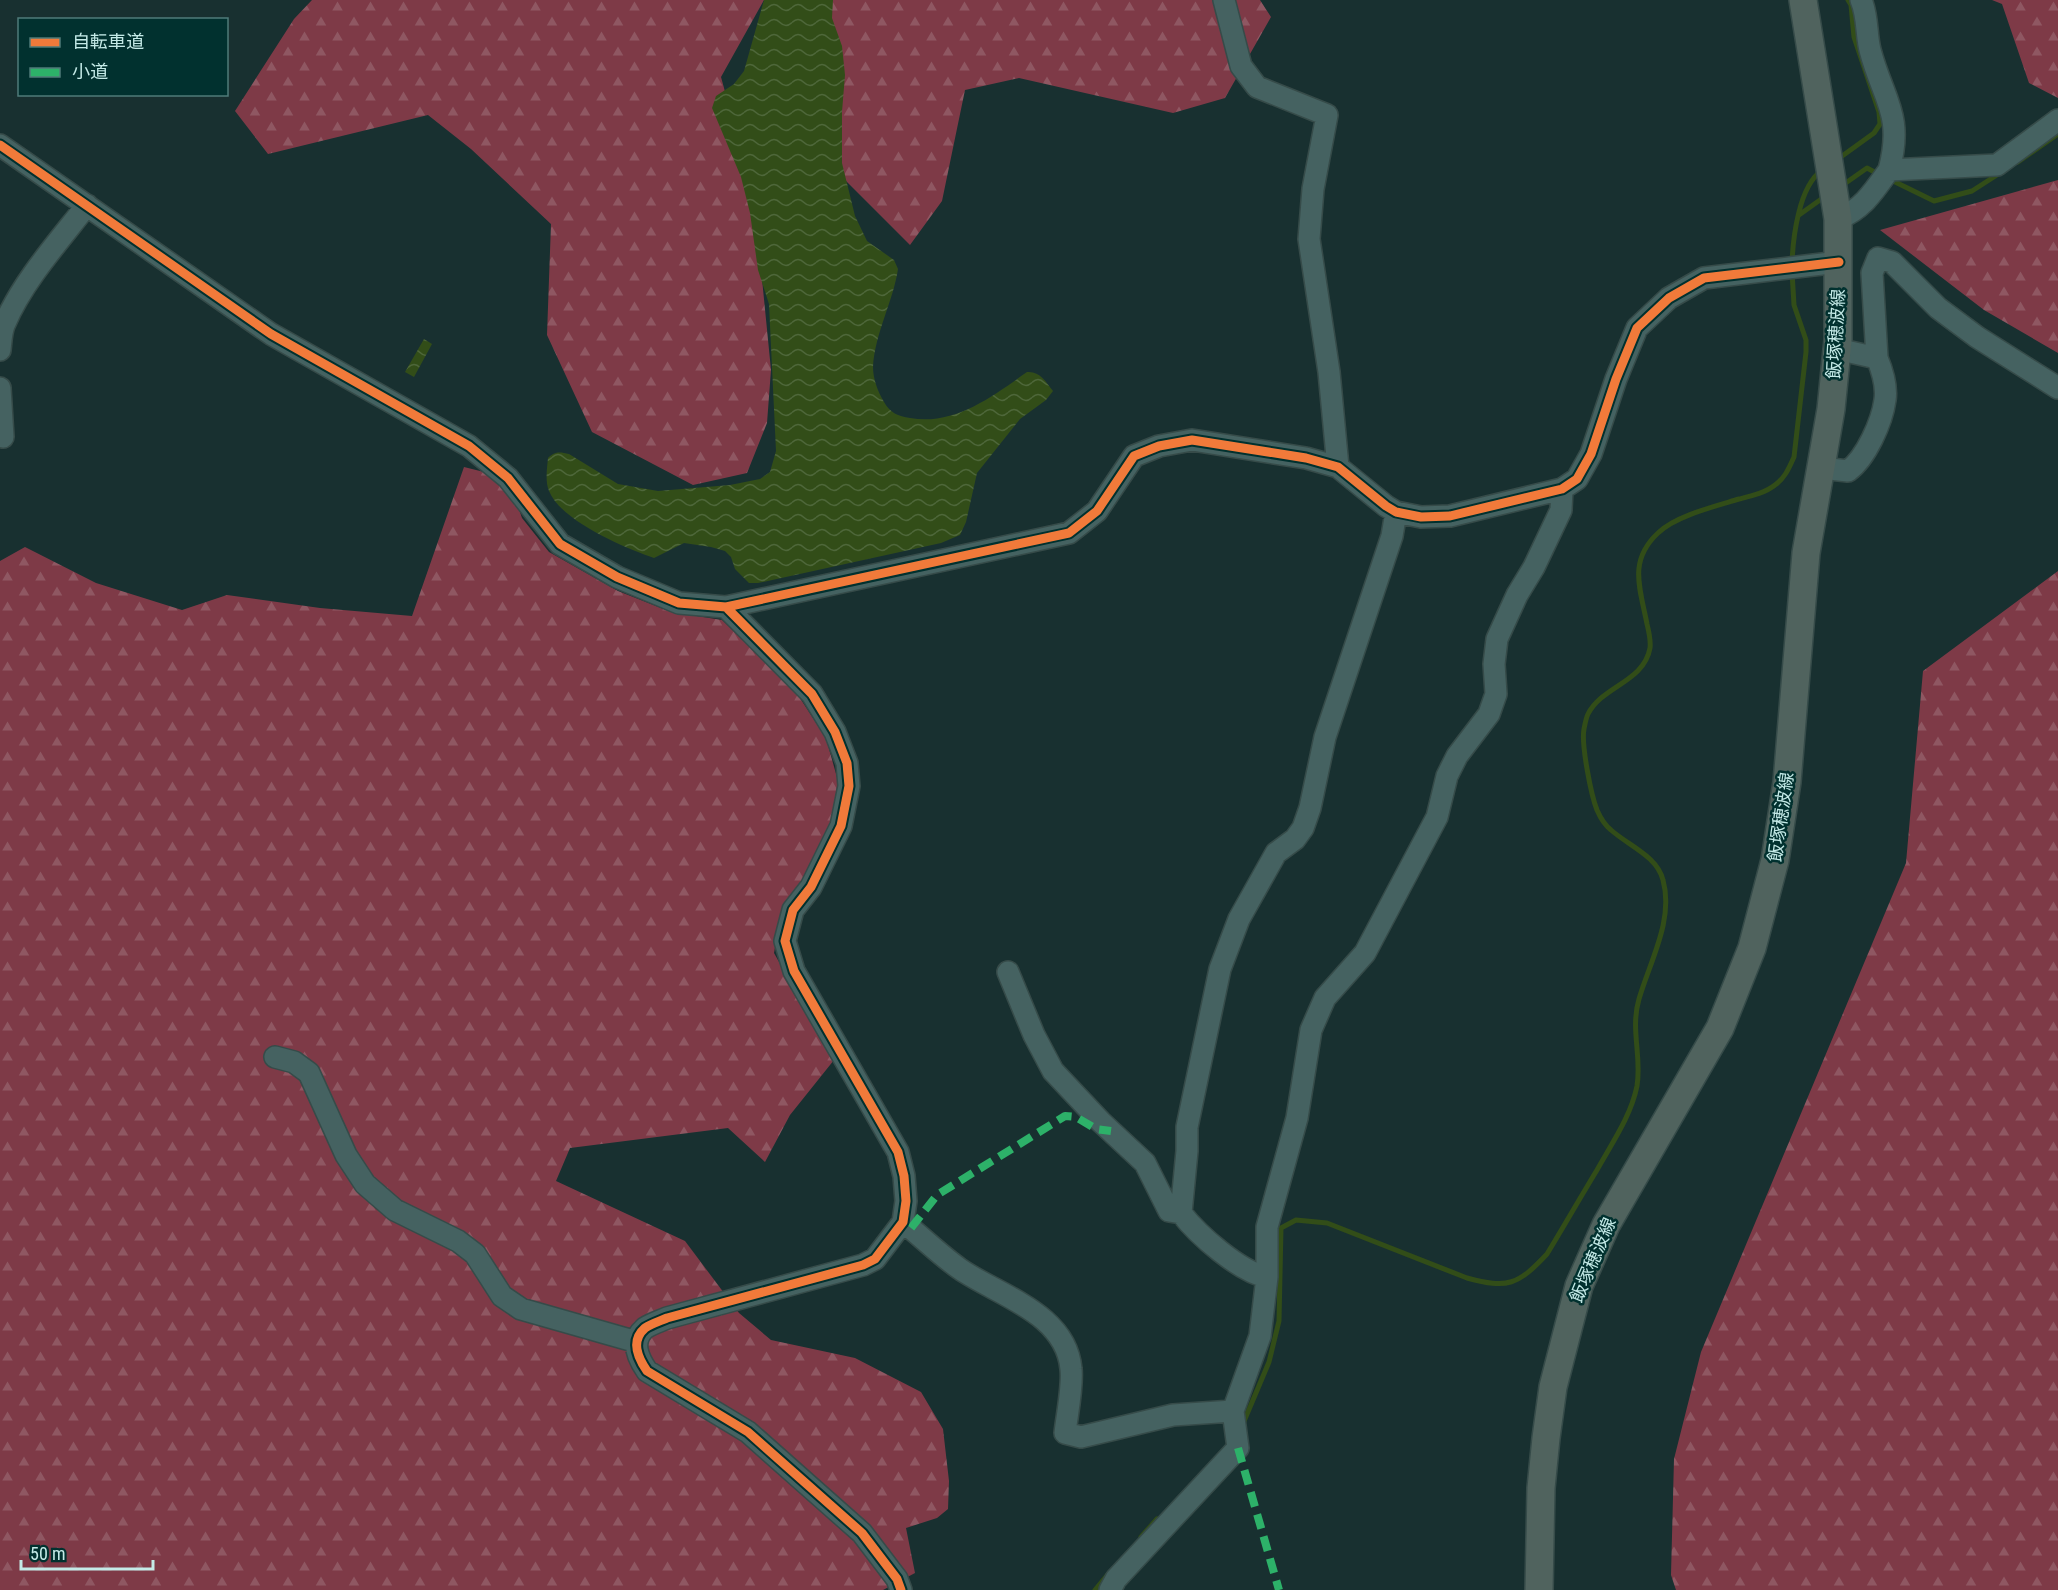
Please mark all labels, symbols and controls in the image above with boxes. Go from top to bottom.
legend [18,18,228,96]
text: 自転車道 [72,31,144,52]
text: 小道 [72,61,108,82]
street label: 飯塚穂波線 [1823,288,1848,379]
street label: 飯塚穂波線 [1764,771,1797,863]
street label: 飯塚穂波線 [1565,1214,1620,1305]
scale bar [21,1533,153,1571]
text: 50 m [30,1543,65,1564]

